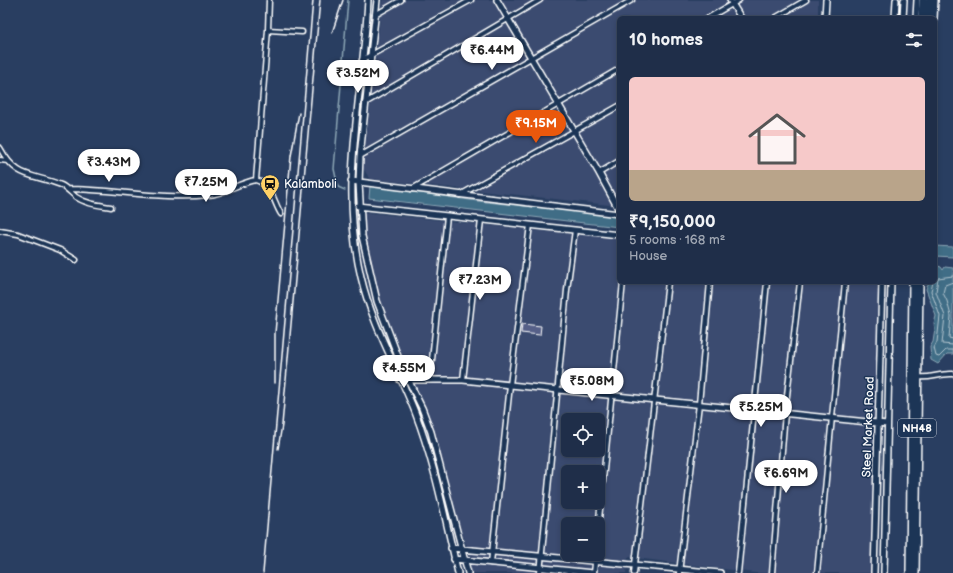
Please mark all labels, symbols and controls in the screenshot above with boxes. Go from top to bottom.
icon: filters [903,29,925,51]
text: 10 homes [629,30,703,50]
pin: ₹6.44M [459,37,525,71]
text: ₹6.44M [470,42,514,58]
pin: ₹3.52M [325,60,391,94]
text: ₹3.52M [336,65,380,81]
icon: home [741,103,813,175]
pin: ₹9.15M [503,110,569,144]
text: ₹9.15M [515,115,557,131]
pin: ₹3.43M [76,149,142,183]
text: ₹3.43M [87,154,131,170]
pin: ₹7.25M [173,169,239,203]
station icon: Kalamboli [259,173,281,201]
text: ₹7.25M [184,174,228,190]
place label: Kalamboli [284,177,337,192]
text: ₹9,150,000 [629,212,716,232]
text: 5 rooms · 168 m² [629,232,725,248]
text: House [629,248,667,264]
pin: ₹7.23M [447,267,513,301]
text: ₹7.23M [458,272,502,288]
pin: ₹4.55M [371,355,437,389]
text: ₹4.55M [382,360,426,376]
pin: ₹5.08M [559,368,625,402]
text: ₹5.08M [570,373,614,389]
street label: Steel Market Road [859,376,878,478]
pin: ₹5.25M [728,394,794,428]
text: ₹5.25M [739,399,783,415]
map controls [561,413,605,561]
button: locate [561,413,605,457]
road number: NH48 [898,419,936,437]
pin: ₹6.69M [753,460,819,494]
button: + [561,465,605,509]
text: ₹6.69M [764,465,808,481]
button: − [561,517,605,561]

